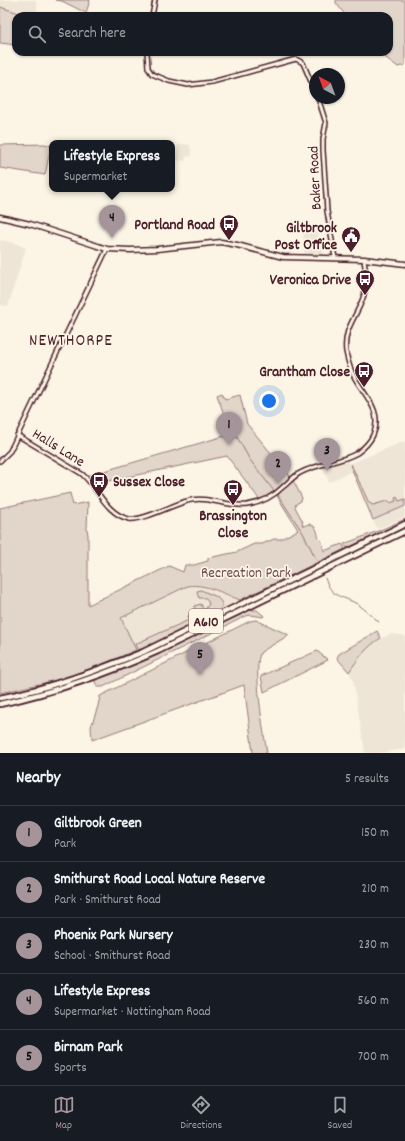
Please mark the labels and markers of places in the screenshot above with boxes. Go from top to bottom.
pin: 4 [99,205,125,238]
bus stop icon: Portland Road [218,213,240,241]
place label: Portland Road [134,215,215,237]
place label: Giltbrook Post Office [275,218,337,257]
public building icon: Giltbrook Post Office [340,225,362,253]
bus stop icon: Veronica Drive [354,268,376,296]
place label: Veronica Drive [270,270,351,292]
bus stop icon: Grantham Close [353,360,375,388]
place label: Grantham Close [259,362,350,384]
pin: 1 [216,412,242,445]
pin: 3 [314,438,340,471]
pin: 2 [265,451,291,484]
bus stop icon: Sussex Close [88,470,110,498]
place label: Sussex Close [113,472,185,494]
bus stop icon: Brassington Close [222,478,244,506]
place label: Brassington Close [199,506,267,545]
pin: 5 [187,642,213,675]

